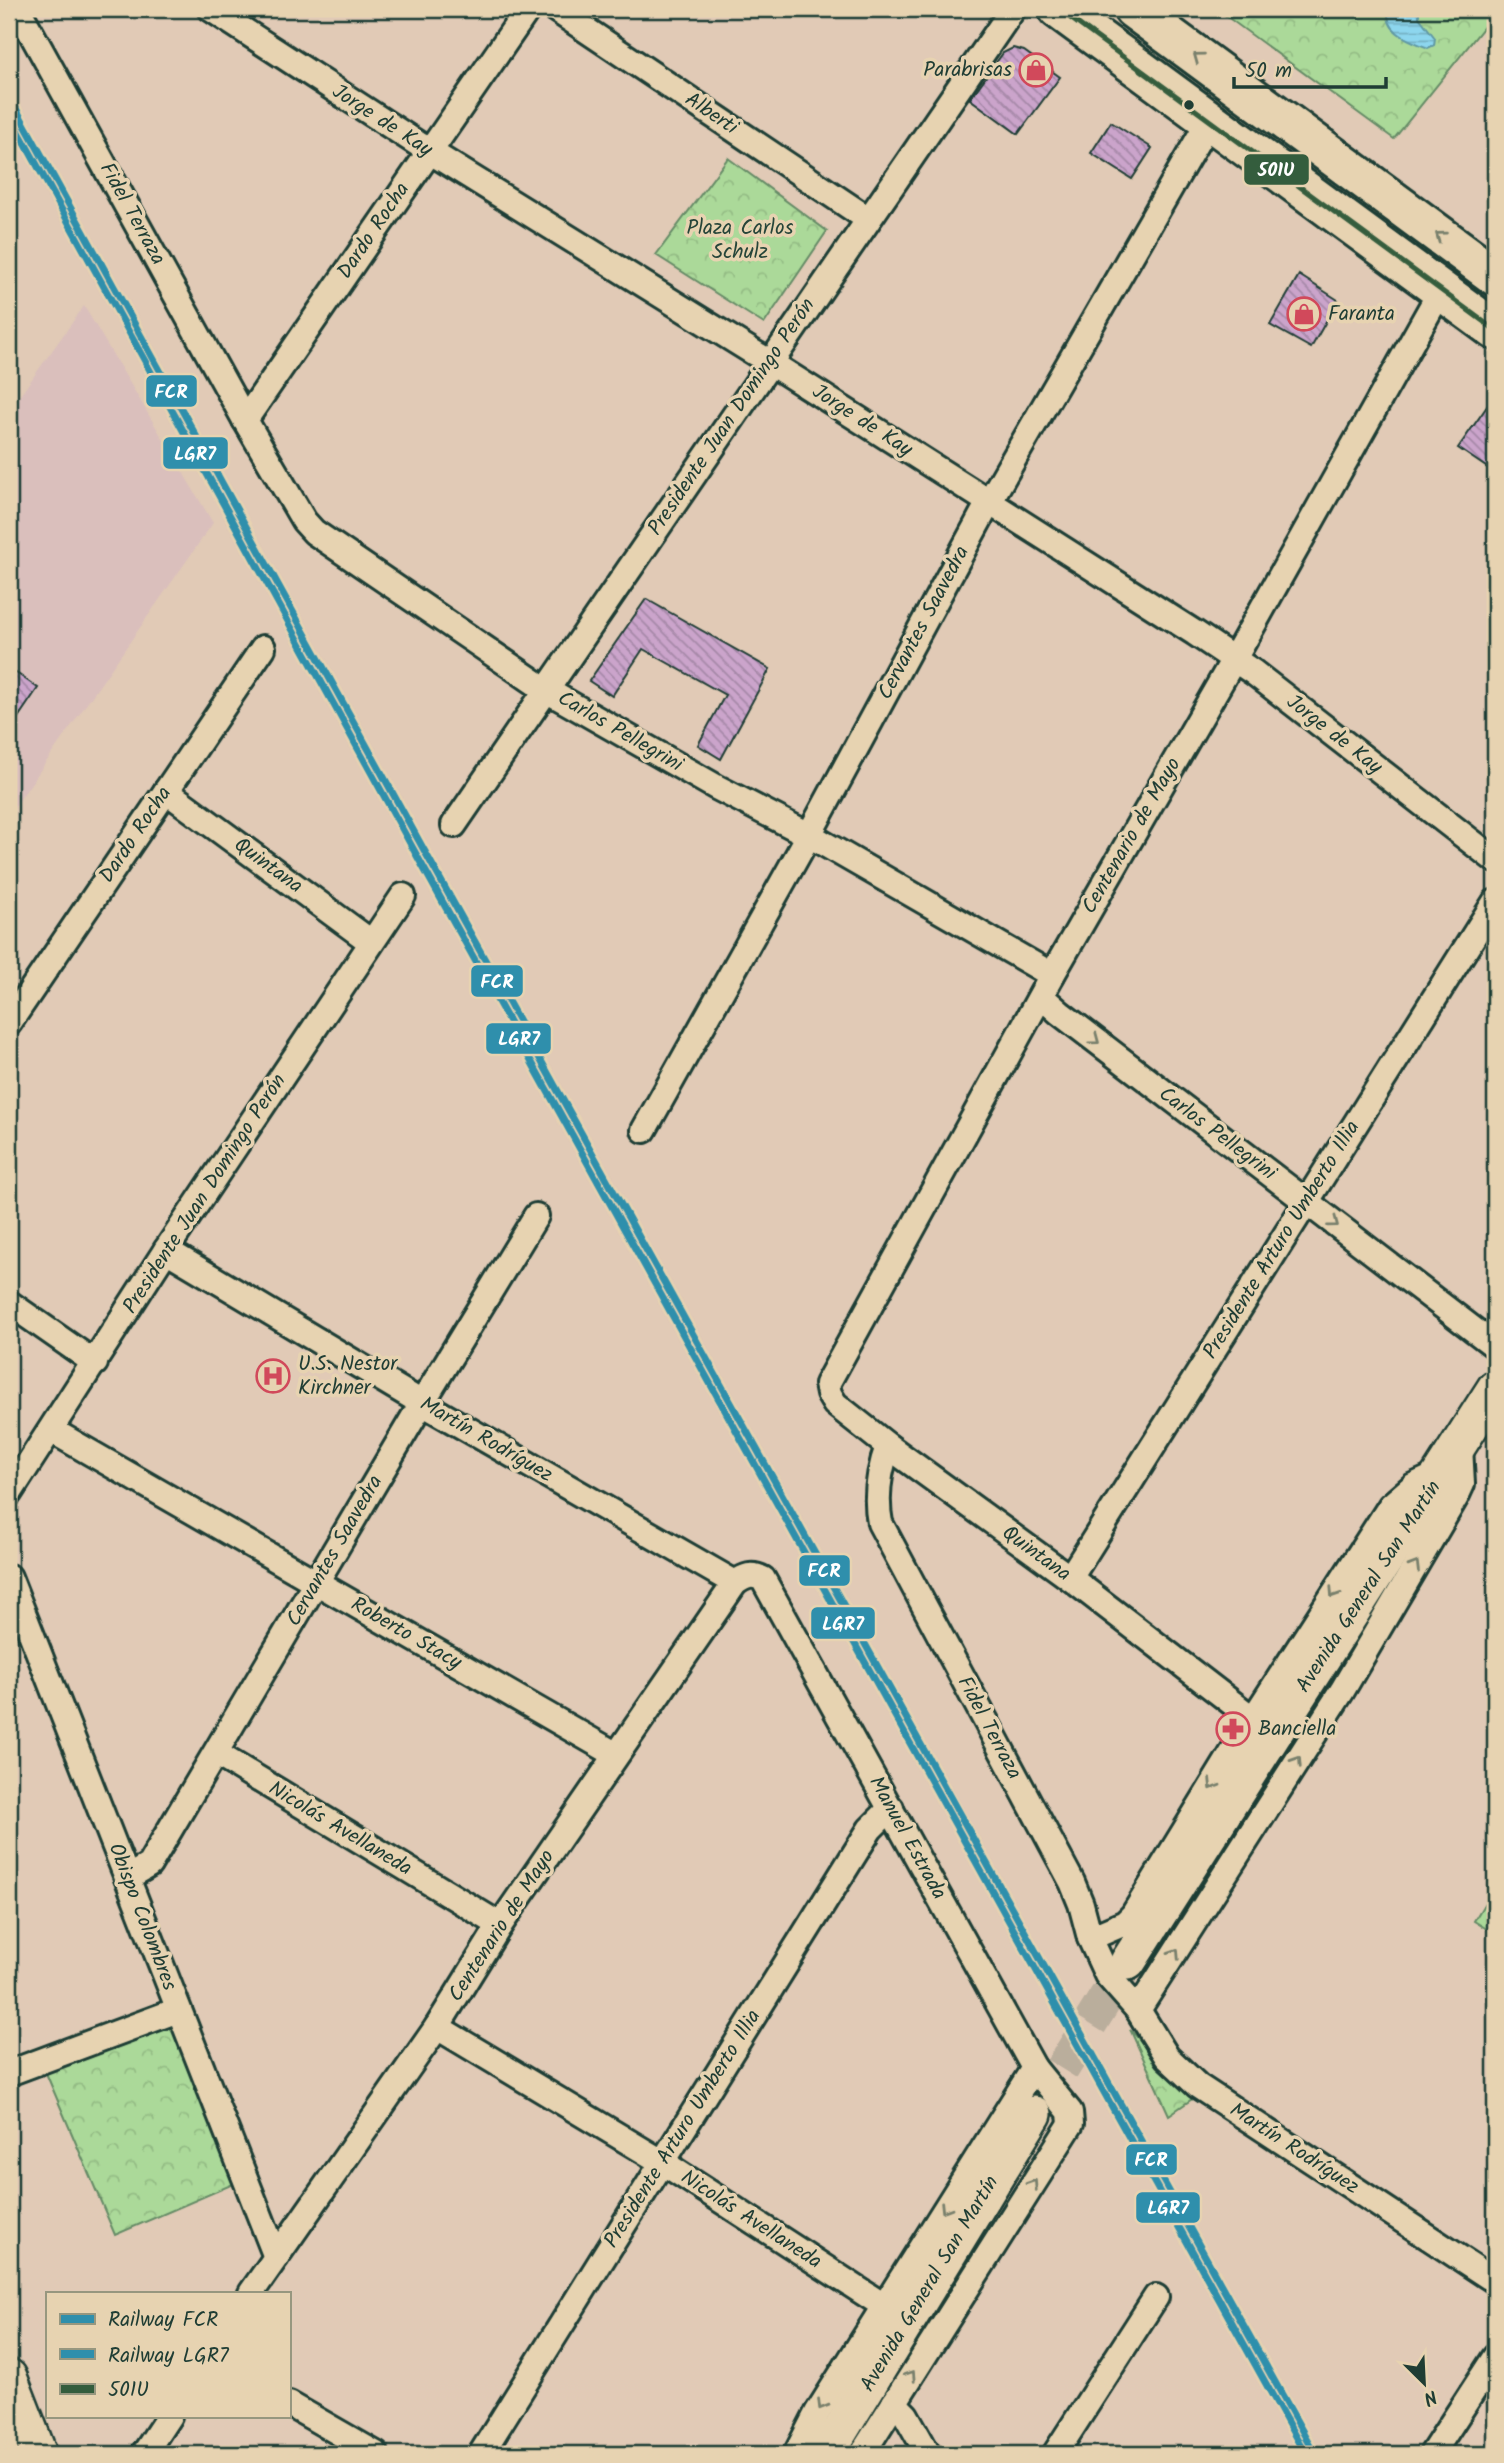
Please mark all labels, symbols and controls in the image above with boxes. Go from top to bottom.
scale bar [1234,46,1387,90]
shop icon: Parabrisas [1017,51,1055,89]
one-way arrow [1193,53,1206,65]
place label: Parabrisas [923,54,1012,87]
text: 50 m [1245,55,1292,88]
street label: Jorge de Kay [325,76,439,166]
street label: Alberti [678,84,745,145]
unlabelled marker [1182,98,1196,112]
line badge: 501U [1243,153,1310,186]
text: 501U [1257,156,1295,186]
street label: Fidel Terraza [90,157,174,271]
street label: Dardo Rocha [329,176,419,286]
park label: Plaza Carlos Schulz [687,212,793,269]
one-way arrow [1435,231,1448,244]
street label: Presidente Juan Domingo Perón [640,291,824,543]
shop icon: Faranta [1285,295,1323,333]
place label: Faranta [1328,298,1395,331]
line badge: FCR [145,374,198,408]
street label: Jorge de Kay [805,376,919,466]
text: FCR [154,378,188,408]
line badge: LGR7 [162,436,229,470]
text: LGR7 [174,440,217,470]
street label: Cervantes Saavedra [869,540,979,706]
street label: Carlos Pellegrini [551,683,690,782]
street label: Jorge de Kay [1279,687,1389,783]
street label: Centenario de Mayo [1074,752,1190,920]
street label: Dardo Rocha [91,780,181,890]
street label: Quintana [226,829,310,903]
line badge: FCR [470,964,524,998]
text: FCR [480,968,514,998]
line badge: LGR7 [485,1022,552,1055]
text: LGR7 [498,1025,541,1055]
one-way arrow [1087,1032,1099,1045]
street label: Presidente Juan Domingo Perón [115,1067,295,1321]
street label: Carlos Pellegrini [1151,1079,1284,1190]
street label: Presidente Arturo Umberto Illia [1195,1114,1369,1366]
one-way arrow [1326,1215,1338,1228]
place label: U.S. Nestor Kirchner [298,1348,398,1405]
hospital icon: U.S. Nestor Kirchner [254,1357,292,1395]
street label: Martín Rodríguez [413,1388,559,1492]
street label: Cervantes Saavedra [278,1469,392,1633]
street label: Avenida General San Martín [1288,1474,1450,1700]
street label: Quintana [994,1517,1078,1591]
line badge: FCR [798,1554,851,1587]
text: FCR [807,1557,841,1587]
one-way arrow [1407,1561,1420,1574]
one-way arrow [1329,1585,1342,1598]
street label: Roberto Stacy [344,1589,468,1679]
line badge: LGR7 [810,1606,876,1640]
text: LGR7 [822,1610,865,1640]
street label: Fidel Terraza [948,1670,1030,1786]
pharmacy icon: Banciella [1214,1710,1252,1748]
place label: Banciella [1258,1713,1336,1746]
one-way arrow [1289,1755,1302,1768]
street label: Manuel Estrada [859,1770,955,1906]
street label: Nicolás Avellaneda [262,1773,418,1885]
one-way arrow [1208,1777,1221,1790]
street label: Obispo Colombres [99,1838,185,1996]
street label: Centenario de Mayo [440,1843,564,2009]
one-way arrow [1166,1947,1179,1960]
street label: Presidente Arturo Umberto Illia [596,2003,770,2255]
street label: Martín Rodríguez [1222,2095,1366,2203]
line badge: FCR [1125,2143,1178,2176]
text: FCR [1134,2146,1168,2176]
street label: Nicolás Avellaneda [674,2162,828,2278]
street label: Avenida General San Martín [852,2169,1008,2399]
one-way arrow [1025,2178,1038,2191]
line badge: LGR7 [1135,2191,1201,2224]
text: LGR7 [1147,2194,1190,2224]
one-way arrow [941,2201,954,2214]
legend [46,2292,290,2418]
text: Railway FCR [108,2304,218,2337]
text: Railway LGR7 [108,2340,230,2373]
north arrow [1388,2348,1458,2418]
one-way arrow [903,2370,916,2383]
text: 501U [108,2374,149,2407]
text: N [1419,2381,1442,2413]
one-way arrow [818,2398,831,2411]

